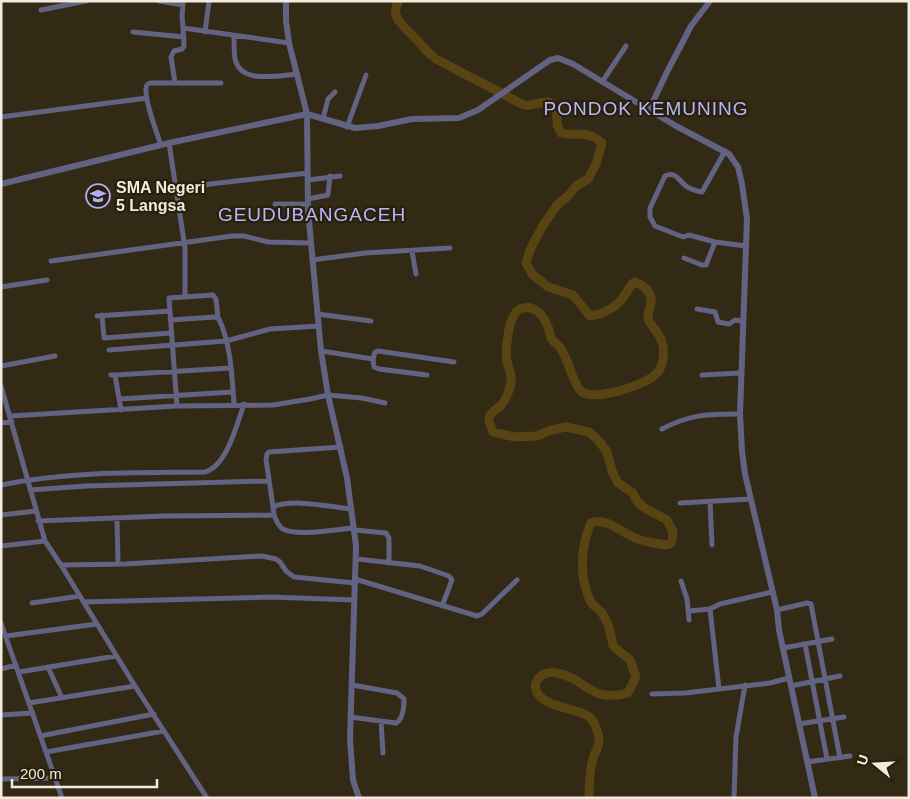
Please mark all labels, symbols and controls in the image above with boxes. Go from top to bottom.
district label: PONDOK KEMUNING [543,98,749,119]
place label: SMA Negeri 5 Langsa [116,179,205,214]
school or university icon: SMA Negeri 5 Langsa [85,183,111,209]
district label: GEUDUBANGACEH [218,204,406,225]
north arrow [850,739,900,789]
text: U [853,753,872,767]
scale bar [12,756,158,788]
text: 200 m [20,765,62,782]

